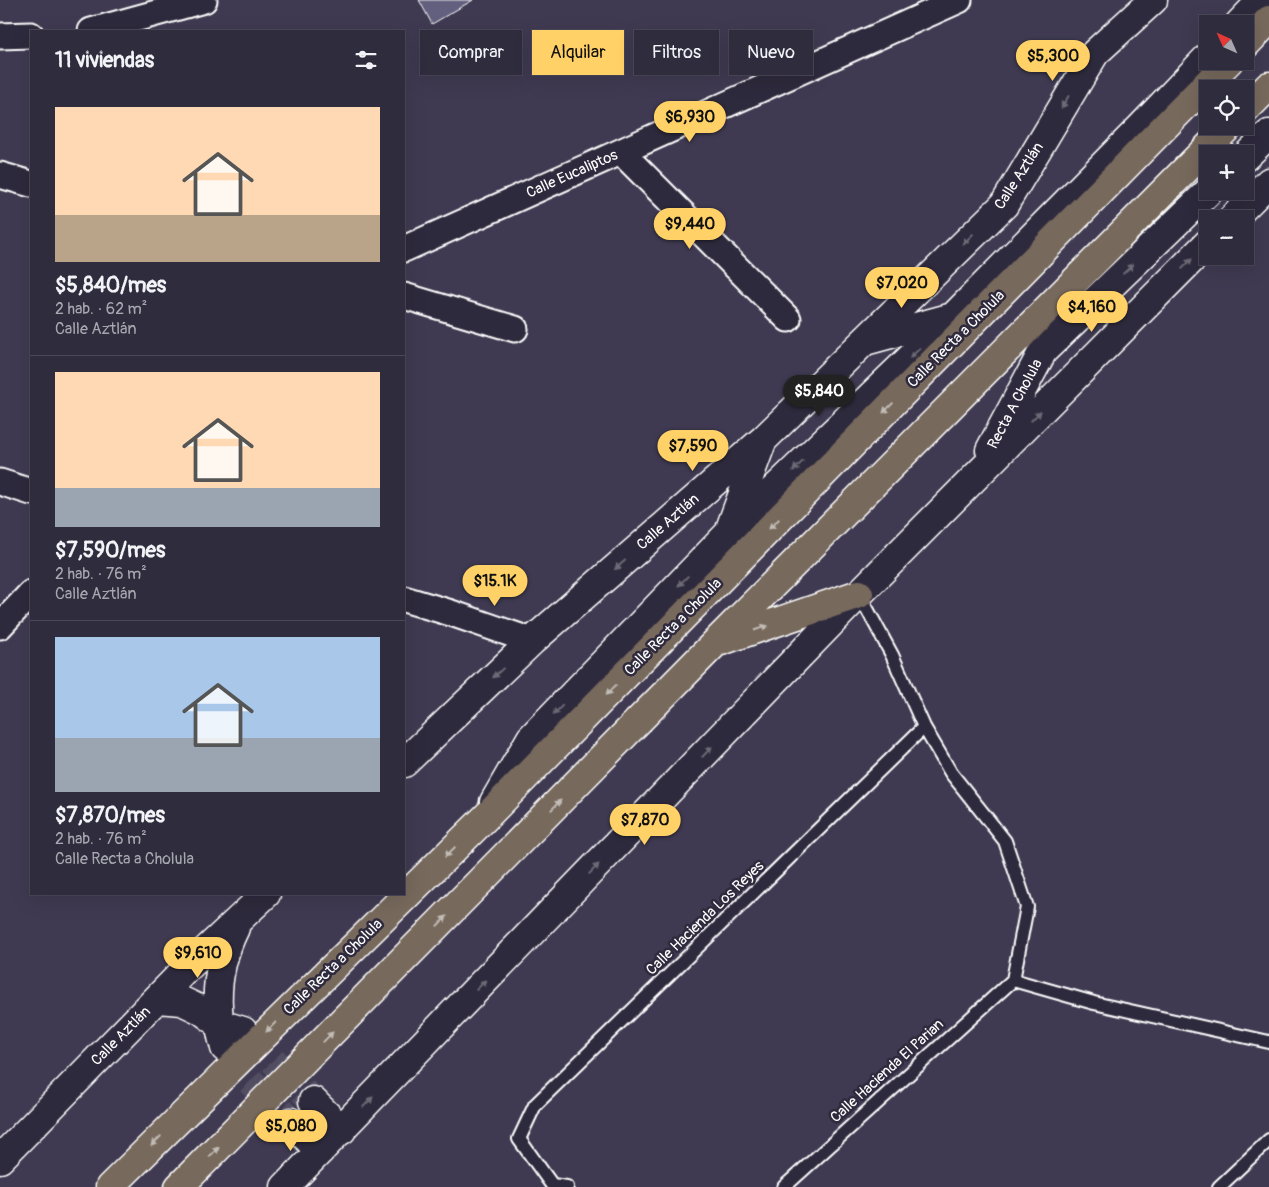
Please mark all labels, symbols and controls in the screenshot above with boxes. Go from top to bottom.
north arrow [1199,15,1254,70]
map controls [1199,15,1254,265]
chip: Comprar [420,30,522,75]
chip: Alquilar [532,30,624,75]
chip: Filtros [634,30,719,75]
chip: Nuevo [729,30,813,75]
pin: $5,300 [1012,39,1094,82]
icon: filters [352,46,380,74]
text: $5,300 [1027,46,1079,66]
text: 11 viviendas [55,47,154,74]
button: locate [1199,80,1254,135]
one-way arrow [1061,96,1070,109]
pin: $6,930 [649,100,731,143]
text: $6,930 [665,107,715,127]
icon: home [173,139,263,229]
street label: Calle Aztlán [990,139,1048,213]
street label: Calle Eucaliptos [523,145,621,203]
button: + [1199,145,1254,200]
pin: $9,440 [649,208,731,250]
button: − [1199,210,1254,265]
text: $9,440 [665,214,715,234]
one-way arrow [963,233,975,245]
one-way arrow [1181,258,1193,270]
one-way arrow [1122,263,1134,275]
pin: $7,020 [861,266,943,309]
text: $5,840/mes [55,272,166,299]
text: $7,020 [876,273,928,293]
street label: Calle Recta a Cholula [903,286,1009,392]
pin: $4,160 [1051,290,1133,333]
text: $4,160 [1068,297,1116,317]
text: 2 hab. · 62 m² [55,299,147,319]
text: Calle Aztlán [55,319,137,339]
one-way arrow [909,347,921,359]
street label: Recta A Cholula [983,356,1047,452]
pin: $5,840 [778,374,860,417]
text: $5,840 [794,381,844,401]
one-way arrow [882,402,894,414]
icon: home [173,405,263,495]
one-way arrow [1030,410,1042,422]
pin: $7,590 [652,430,734,472]
text: $7,590 [668,436,718,456]
one-way arrow [792,460,804,472]
street label: Calle Aztlán [633,490,703,554]
one-way arrow [768,518,780,530]
text: $7,590/mes [55,537,165,564]
one-way arrow [613,559,626,570]
text: 2 hab. · 76 m² [55,564,147,584]
pin: $15.1K [454,564,536,607]
text: $15.1K [473,571,517,591]
street label: Calle Recta a Cholula [620,574,726,680]
one-way arrow [677,575,689,587]
text: Calle Aztlán [55,584,137,604]
one-way arrow [754,623,769,631]
one-way arrow [493,667,505,679]
icon: home [173,670,263,760]
one-way arrow [605,684,617,696]
one-way arrow [552,704,564,716]
one-way arrow [701,746,713,758]
one-way arrow [550,799,562,811]
text: $7,870/mes [55,802,165,829]
pin: $7,870 [604,804,686,846]
text: $7,870 [621,810,669,830]
text: 2 hab. · 76 m² [55,829,147,849]
one-way arrow [444,846,456,858]
text: Calle Recta a Cholula [55,849,194,869]
street label: Calle Hacienda Los Reyes [642,856,768,979]
one-way arrow [588,863,600,875]
street label: Calle Recta a Cholula [280,915,386,1019]
one-way arrow [436,915,448,927]
pin: $9,610 [157,936,239,979]
text: $9,610 [174,943,222,963]
one-way arrow [475,980,487,992]
street label: Calle Aztlán [87,1002,155,1070]
street label: Calle Hacienda El Parian [826,1015,948,1127]
one-way arrow [266,1021,278,1033]
one-way arrow [322,1031,334,1043]
one-way arrow [362,1097,374,1109]
pin: $5,080 [250,1110,332,1152]
text: $5,080 [265,1116,317,1136]
one-way arrow [150,1135,162,1147]
one-way arrow [208,1147,220,1159]

